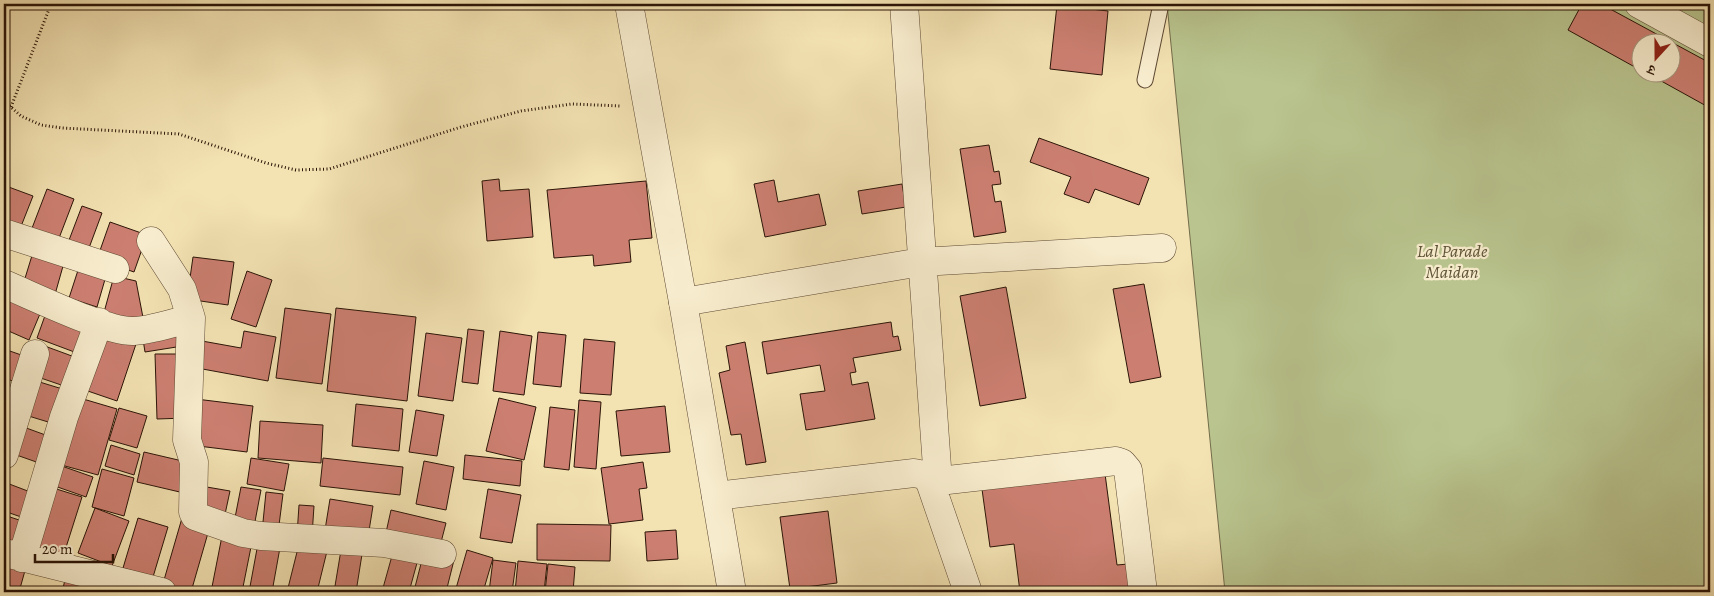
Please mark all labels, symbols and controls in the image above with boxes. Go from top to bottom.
north arrow [1632,32,1682,82]
text: उ [1644,59,1659,80]
park label: Lal Parade Maidan [1417,239,1488,284]
scale bar [35,531,112,563]
text: 20 m [42,539,73,559]

